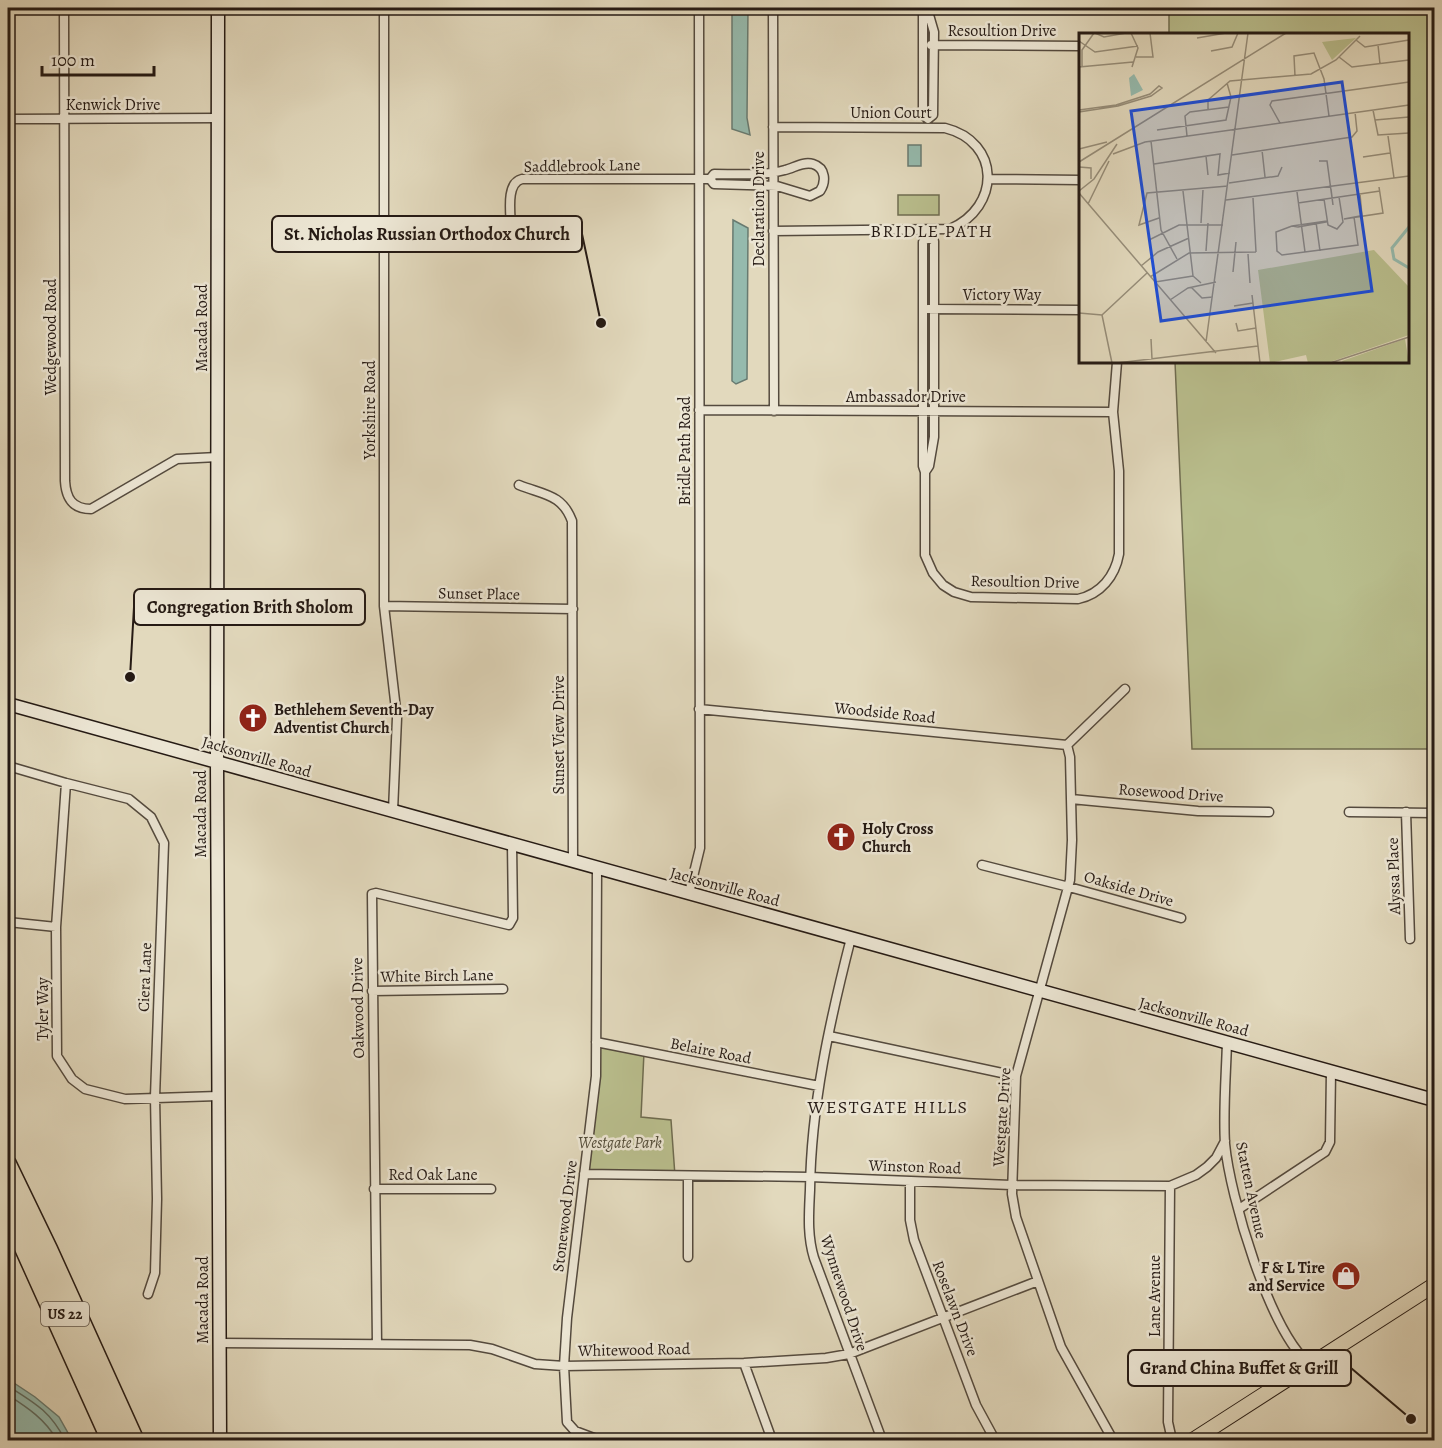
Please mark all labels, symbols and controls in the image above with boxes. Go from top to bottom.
street label: Resoultion Drive [947,20,1057,42]
inset map [1079,33,1409,363]
scale bar [42,39,154,77]
text: 100 m [51,48,95,72]
street label: Kenwick Drive [66,94,160,116]
street label: Union Court [850,102,932,124]
street label: Declaration Drive [748,151,770,267]
street label: Saddlebrook Lane [524,154,640,178]
callout: St. Nicholas Russian Orthodox Church [272,216,582,252]
district label: BRIDLE PATH [870,219,994,243]
text: St. Nicholas Russian Orthodox Church [284,222,570,246]
street label: Wedgewood Road [40,278,62,396]
street label: Macada Road [191,284,213,372]
street label: Victory Way [962,284,1042,306]
street label: Yorkshire Road [359,360,381,461]
street label: Ambassador Drive [845,386,966,408]
street label: Bridle Path Road [674,396,696,506]
street label: Resoultion Drive [970,570,1080,594]
street label: Sunset Place [438,582,520,606]
callout: Congregation Brith Sholom [134,589,365,625]
text: Congregation Brith Sholom [147,595,353,619]
street label: Sunset View Drive [548,675,570,795]
street label: Woodside Road [832,697,937,729]
place label: Bethlehem Seventh-Day Adventist Church [273,699,434,739]
church icon: Bethlehem Seventh-Day Adventist Church [237,702,269,734]
street label: Jacksonville Road [199,731,314,783]
street label: Macada Road [190,770,212,858]
street label: Rosewood Drive [1118,778,1224,808]
place label: Holy Cross Church [862,818,934,858]
church icon: Holy Cross Church [825,821,857,853]
street label: Alyssa Place [1382,837,1406,916]
street label: Jacksonville Road [667,862,783,912]
street label: Oakside Drive [1081,866,1176,912]
street label: Ciera Lane [133,942,157,1012]
street label: Oakwood Drive [346,957,370,1059]
street label: White Birch Lane [379,964,494,988]
street label: Tyler Way [32,976,54,1041]
street label: Jacksonville Road [1136,992,1252,1042]
street label: Belaire Road [668,1032,754,1070]
street label: Westgate Drive [987,1067,1016,1168]
district label: WESTGATE HILLS [806,1095,969,1119]
park label: Westgate Park [578,1132,662,1154]
street label: Statten Avenue [1230,1140,1272,1241]
street label: Winston Road [867,1154,962,1180]
street label: Stonewood Drive [547,1159,583,1273]
street label: Red Oak Lane [388,1164,478,1186]
street label: Wynnewood Drive [815,1231,873,1354]
street label: Lane Avenue [1144,1255,1166,1337]
street label: Macada Road [192,1256,214,1344]
street label: Roselawn Drive [927,1257,983,1359]
place label: F & L Tire and Service [1248,1257,1325,1297]
shop icon: F & L Tire and Service [1330,1260,1362,1292]
road number: US 22 [41,1302,89,1326]
street label: Whitewood Road [577,1338,691,1362]
callout: Grand China Buffet & Grill [1128,1350,1351,1386]
text: Grand China Buffet & Grill [1140,1356,1338,1380]

